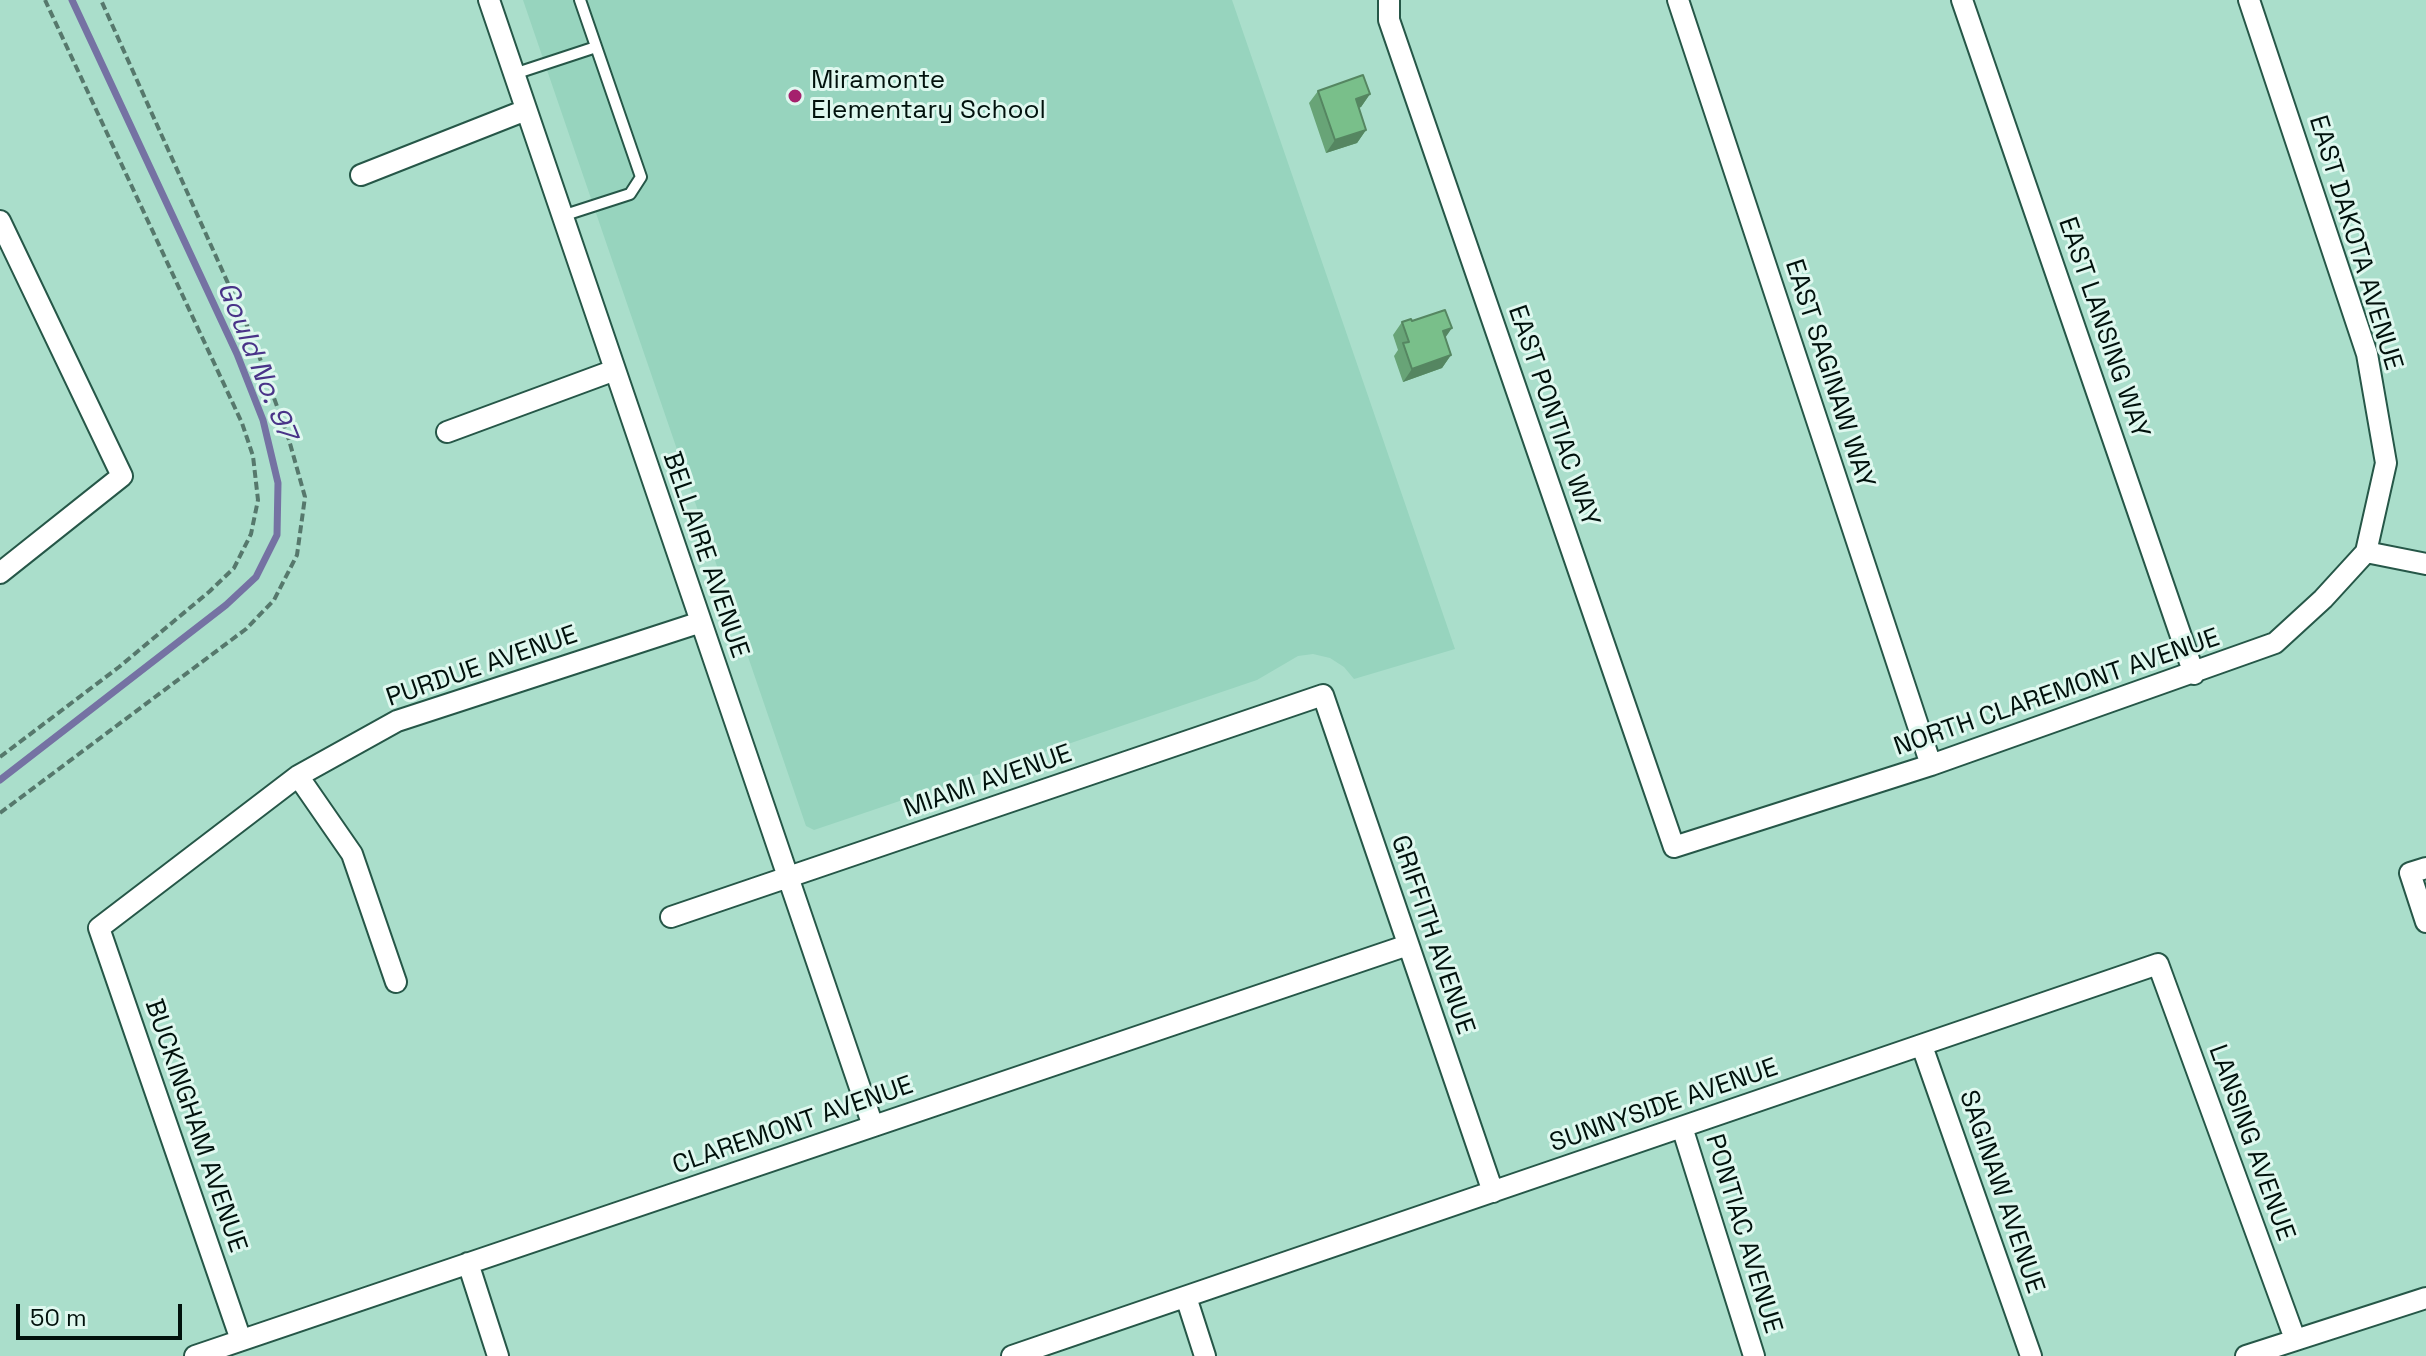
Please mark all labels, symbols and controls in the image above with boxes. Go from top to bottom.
place label: Miramonte Elementary School [811,65,1046,126]
marker: Miramonte Elementary School [786,87,804,105]
street label: EAST DAKOTA AVENUE [2301,112,2409,374]
street label: EAST LANSING WAY [2051,213,2155,443]
street label: EAST SAGINAW WAY [1777,256,1881,492]
water label: Gould No. 97 [209,277,303,445]
street label: EAST PONTIAC WAY [1501,301,1605,531]
street label: BELLAIRE AVENUE [655,448,755,662]
street label: PURDUE AVENUE [382,620,582,714]
street label: NORTH CLAREMONT AVENUE [1890,623,2224,763]
street label: MIAMI AVENUE [900,739,1076,825]
street label: GRIFFITH AVENUE [1383,831,1481,1039]
street label: BUCKINGHAM AVENUE [137,995,253,1257]
street label: LANSING AVENUE [2201,1041,2301,1245]
street label: SUNNYSIDE AVENUE [1546,1052,1782,1160]
street label: CLAREMONT AVENUE [669,1070,917,1182]
street label: SAGINAW AVENUE [1952,1086,2050,1298]
street label: PONTIAC AVENUE [1698,1131,1788,1337]
scale bar [20,1288,186,1338]
text: 50 m [30,1302,87,1333]

